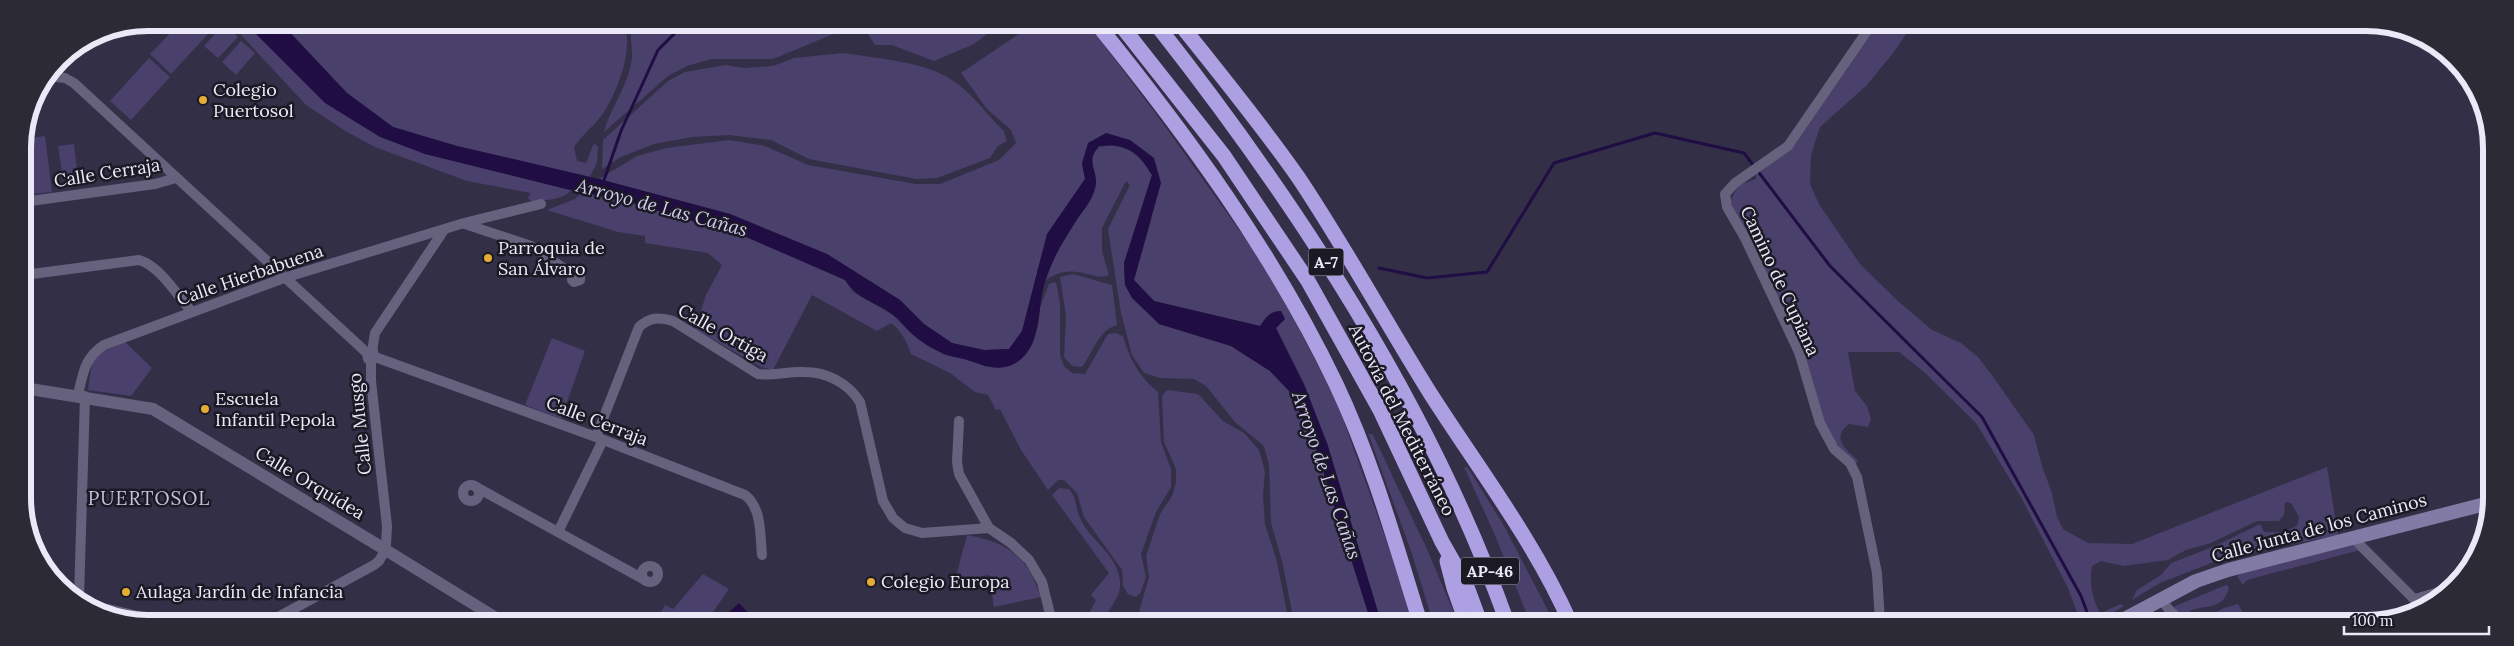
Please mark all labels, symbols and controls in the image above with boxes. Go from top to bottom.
place label: Colegio Puertosol [213,78,294,122]
marker: Colegio Puertosol [197,94,209,106]
street label: Calle Cerraja [52,153,162,192]
water label: Arroyo de Las Cañas [573,172,750,241]
street label: Camino de Cupiana [1736,202,1825,360]
place label: Parroquia de San Álvaro [498,236,605,280]
street label: Calle Hierbabuena [173,239,326,310]
road number: A-7 [1308,248,1344,276]
marker: Parroquia de San Álvaro [482,252,494,264]
street label: Calle Ortiga [674,298,772,367]
street label: Autovía del Mediterráneo [1344,319,1461,520]
street label: Calle Musgo [343,372,376,476]
place label: Escuela Infantil Pepola [215,387,336,431]
water label: Arroyo de Las Cañas [1287,387,1367,562]
street label: Calle Cerraja [543,391,651,450]
marker: Escuela Infantil Pepola [199,403,211,415]
street label: Calle Orquídea [251,441,369,524]
district label: PUERTOSOL [88,486,210,510]
street label: Calle Junta de los Caminos [2209,488,2429,567]
road number: AP-46 [1461,558,1519,584]
place label: Colegio Europa [881,570,1009,593]
marker: Colegio Europa [865,576,877,588]
place label: Aulaga Jardín de Infancia [135,580,343,603]
marker: Aulaga Jardín de Infancia [120,586,132,598]
scale bar [2344,604,2489,636]
text: 100 m [2352,611,2393,630]

